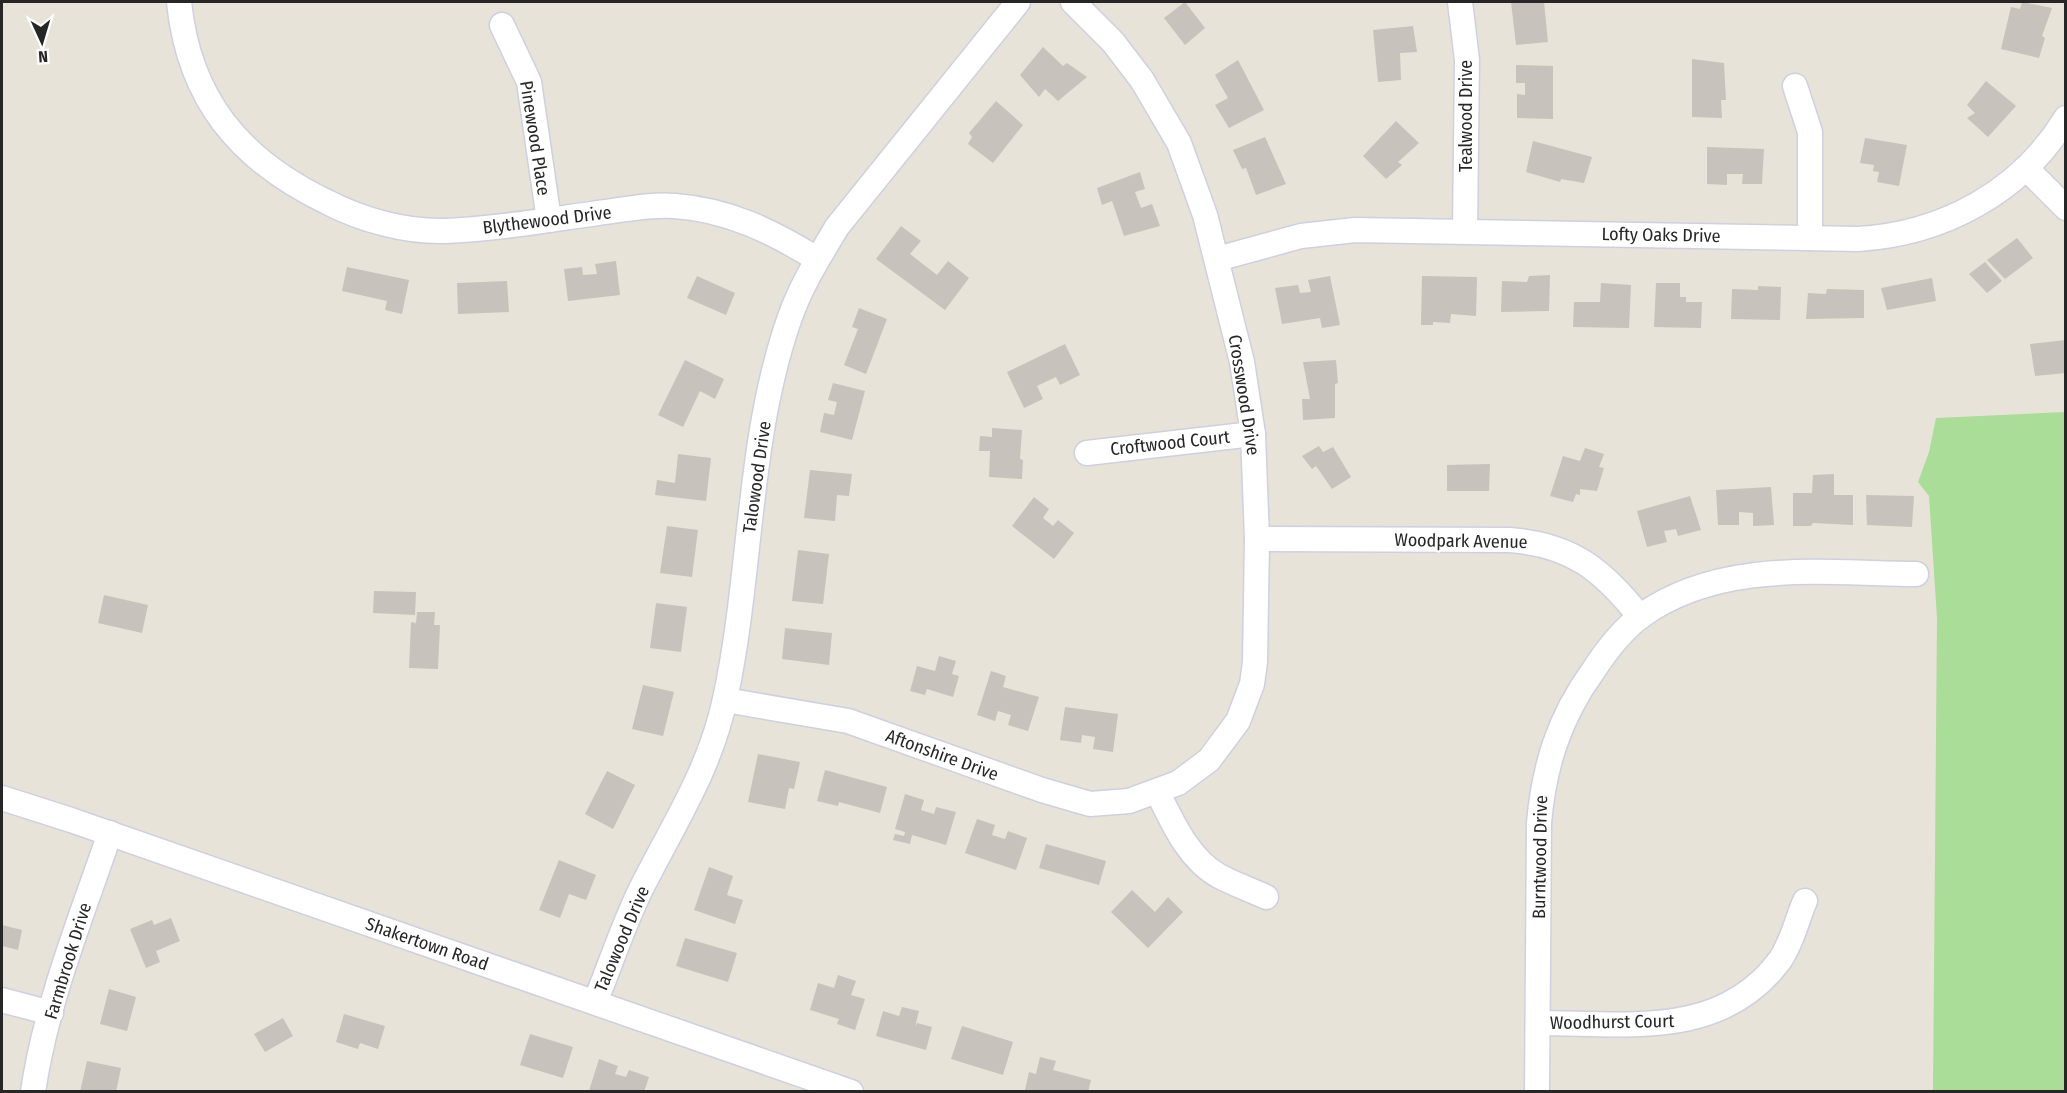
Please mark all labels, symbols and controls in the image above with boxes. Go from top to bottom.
north arrow [12,12,72,72]
text: N [38,47,48,66]
street label: Tealwood Drive [1455,60,1477,172]
street label: Pinewood Place [515,79,555,197]
street label: Blythewood Drive [481,201,613,239]
street label: Lofty Oaks Drive [1601,223,1721,247]
street label: Crosswood Drive [1224,333,1264,457]
street label: Talowood Drive [738,419,776,534]
street label: Croftwood Court [1109,426,1231,460]
street label: Woodpark Avenue [1394,529,1528,553]
street label: Aftonshire Drive [883,724,1001,786]
street label: Burntwood Drive [1528,795,1552,919]
street label: Talowood Drive [590,883,654,995]
street label: Farmbrook Drive [40,900,96,1022]
street label: Shakertown Road [363,913,491,975]
street label: Woodhurst Court [1550,1010,1675,1034]

